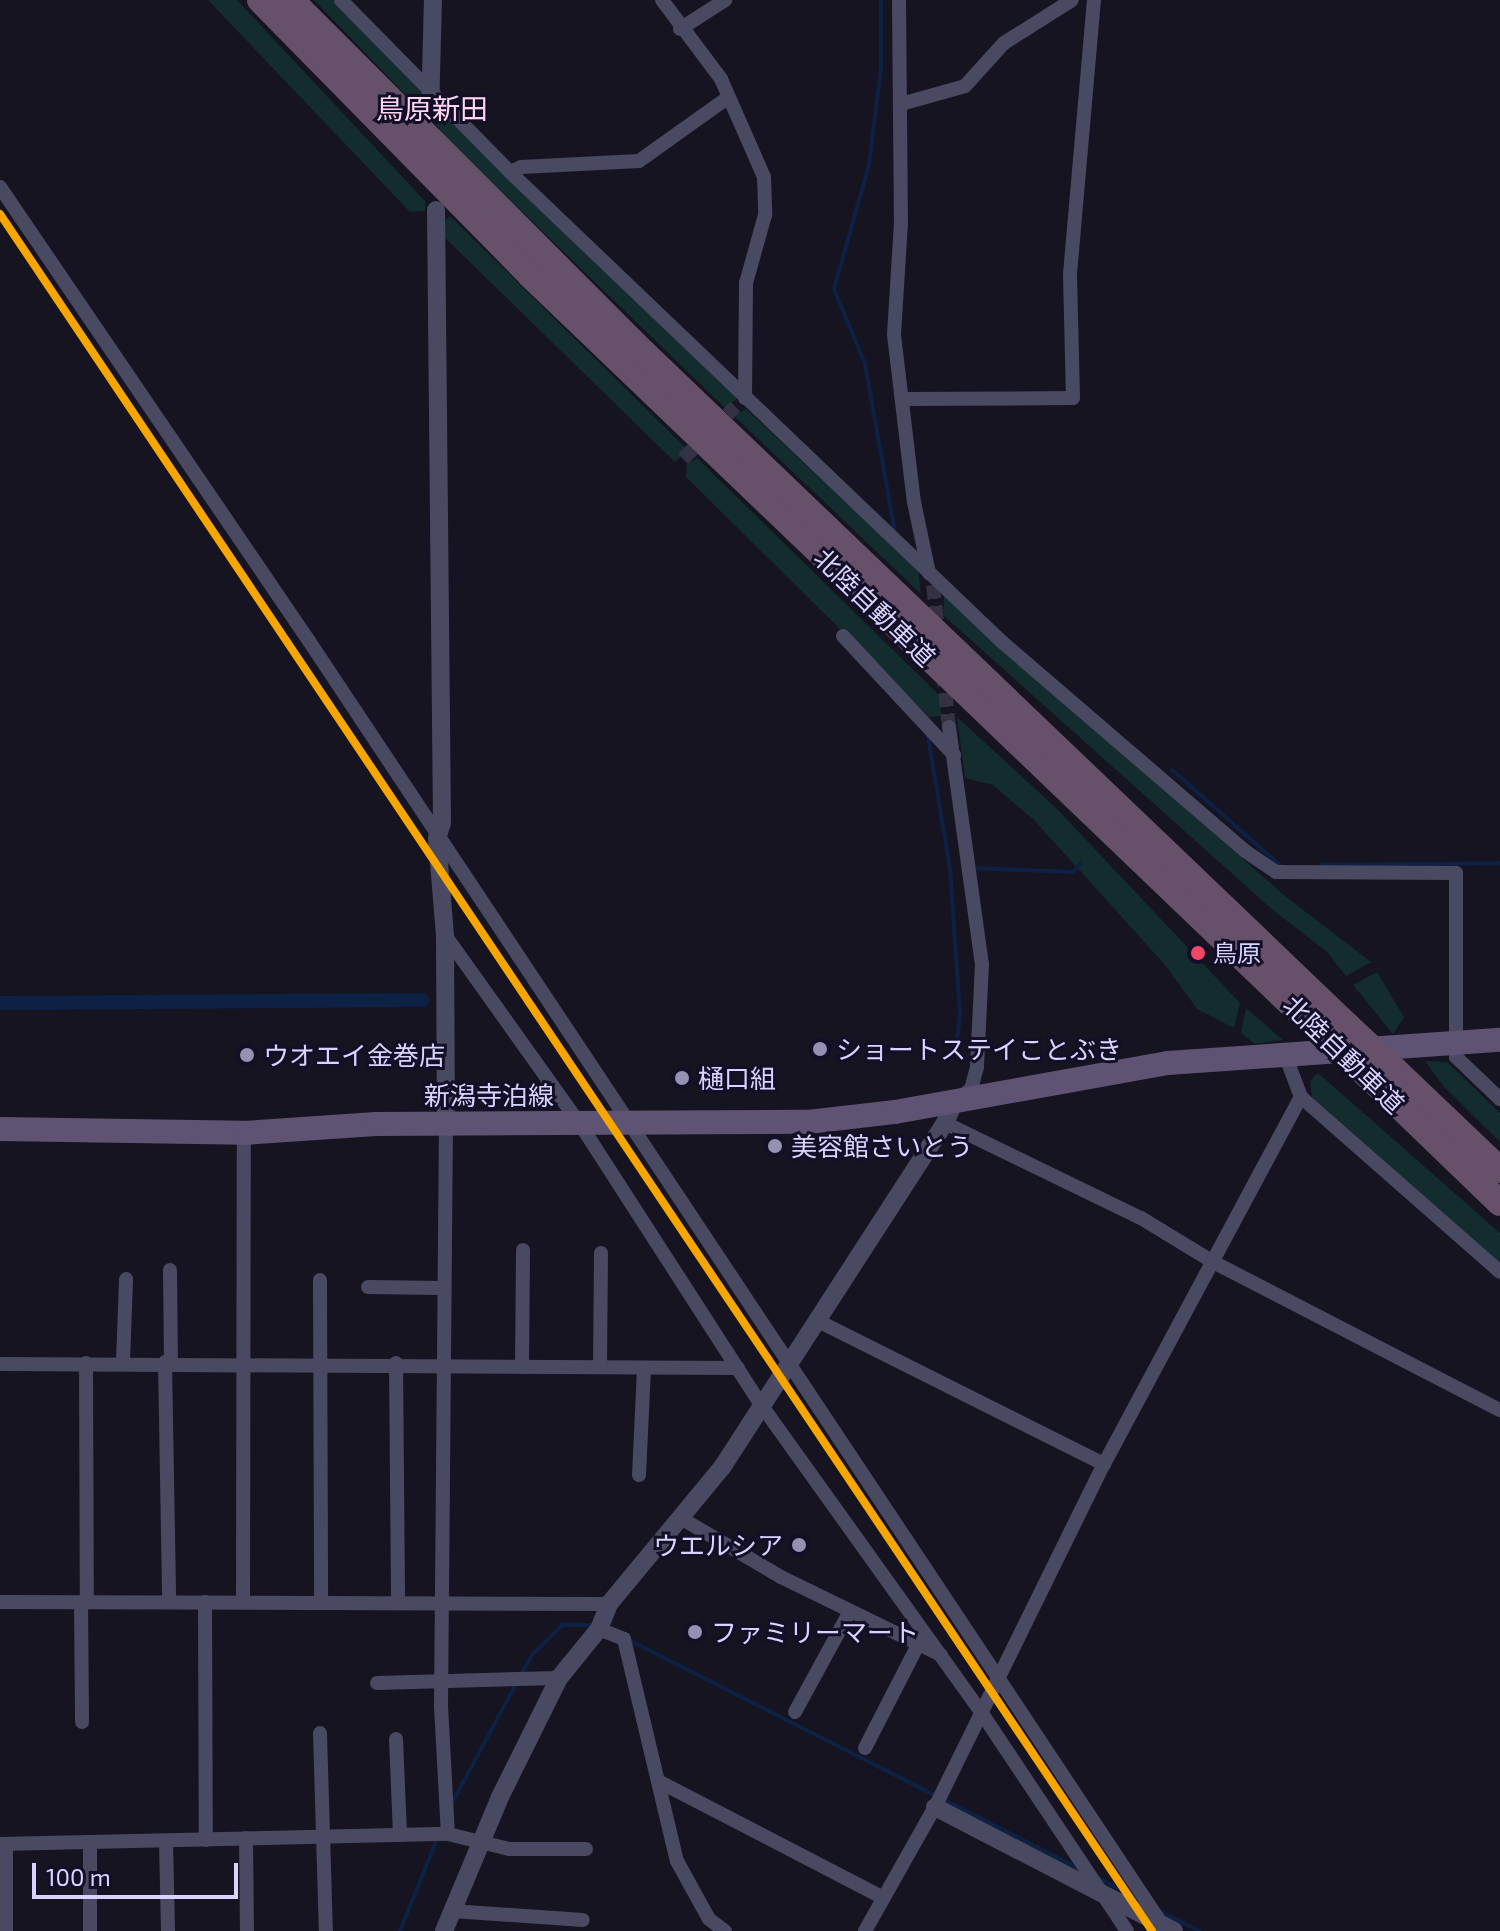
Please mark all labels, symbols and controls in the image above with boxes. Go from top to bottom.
district label: 鳥原新田 [376,91,488,125]
street label: 北陸自動車道 [808,542,942,672]
place label: 鳥原 [1213,939,1261,967]
marker: 鳥原 [1190,945,1206,961]
street label: 北陸自動車道 [1277,989,1411,1119]
place label: ショートステイことぶき [836,1033,1122,1065]
place label: ウオエイ金巻店 [263,1039,445,1071]
marker: ショートステイことぶき [811,1040,829,1058]
marker: ウオエイ金巻店 [238,1046,256,1064]
place label: 樋口組 [698,1062,776,1094]
marker: 樋口組 [673,1069,691,1087]
street label: 新潟寺泊線 [424,1079,554,1111]
place label: 美容館さいとう [791,1130,973,1162]
marker: 美容館さいとう [766,1137,784,1155]
place label: ウエルシア [653,1529,783,1561]
marker: ウエルシア [790,1536,808,1554]
place label: ファミリーマート [711,1616,919,1648]
marker: ファミリーマート [686,1623,704,1641]
scale bar [36,1847,242,1897]
text: 100 m [46,1862,111,1891]

